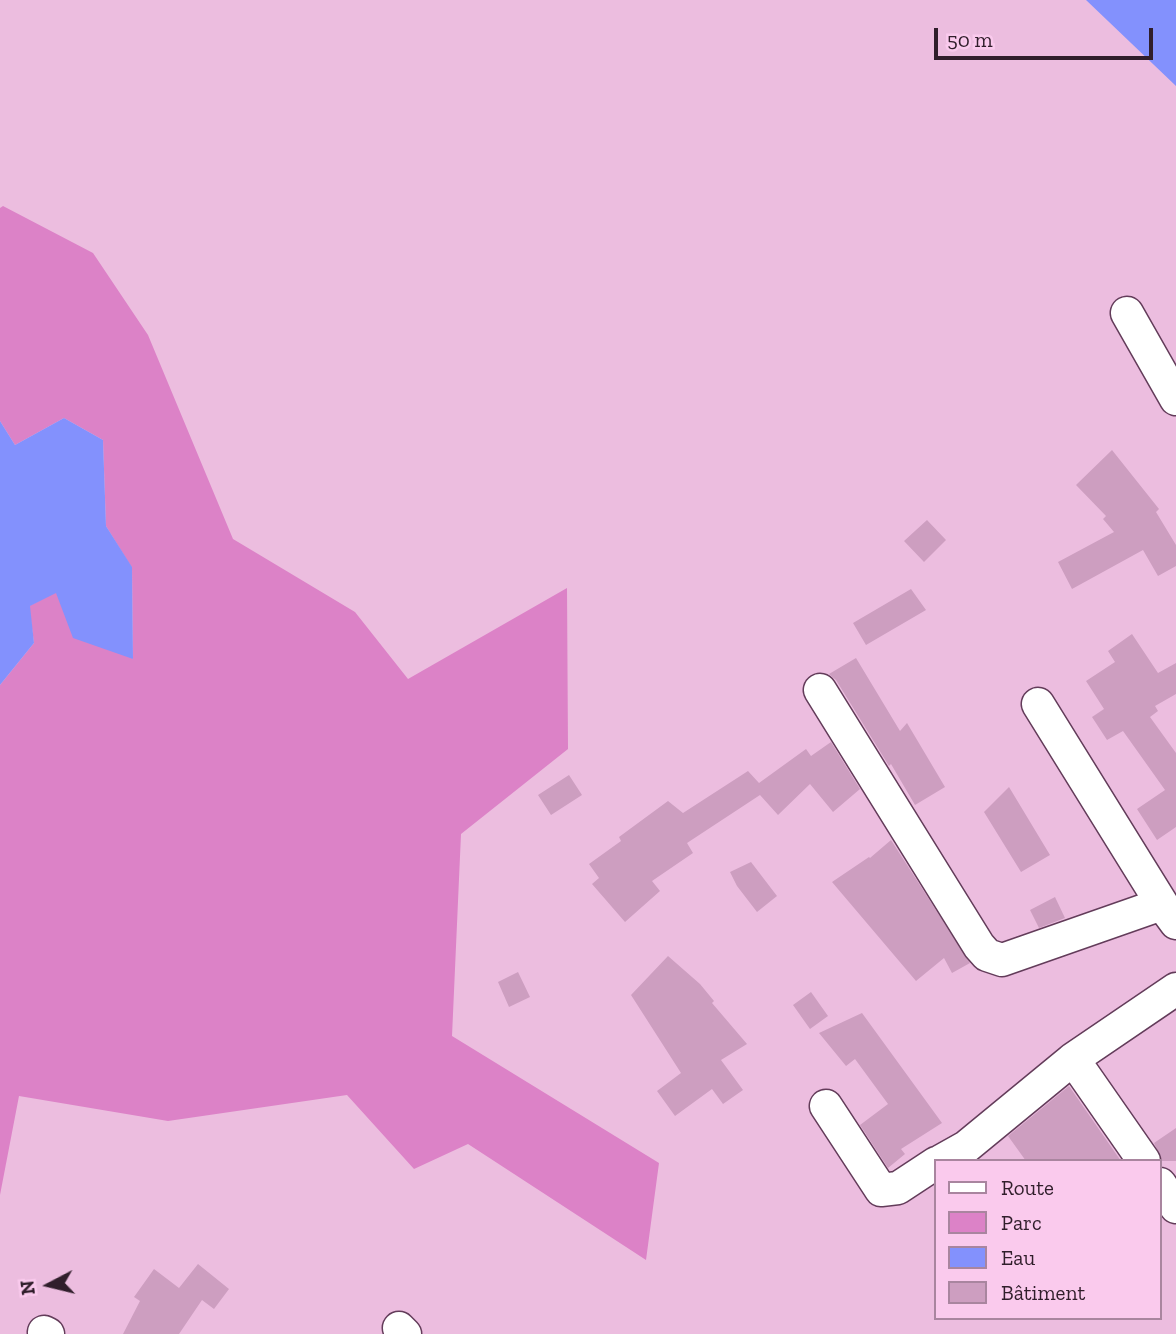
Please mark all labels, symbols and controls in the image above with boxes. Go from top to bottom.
scale bar [938,14,1157,58]
text: 50 m [947,27,993,52]
legend [934,1159,1162,1320]
text: Route [1001,1175,1054,1200]
text: Parc [1001,1210,1042,1235]
text: Eau [1001,1245,1035,1270]
north arrow [14,1250,84,1320]
text: N [15,1279,40,1296]
text: Bâtiment [1001,1280,1085,1305]

